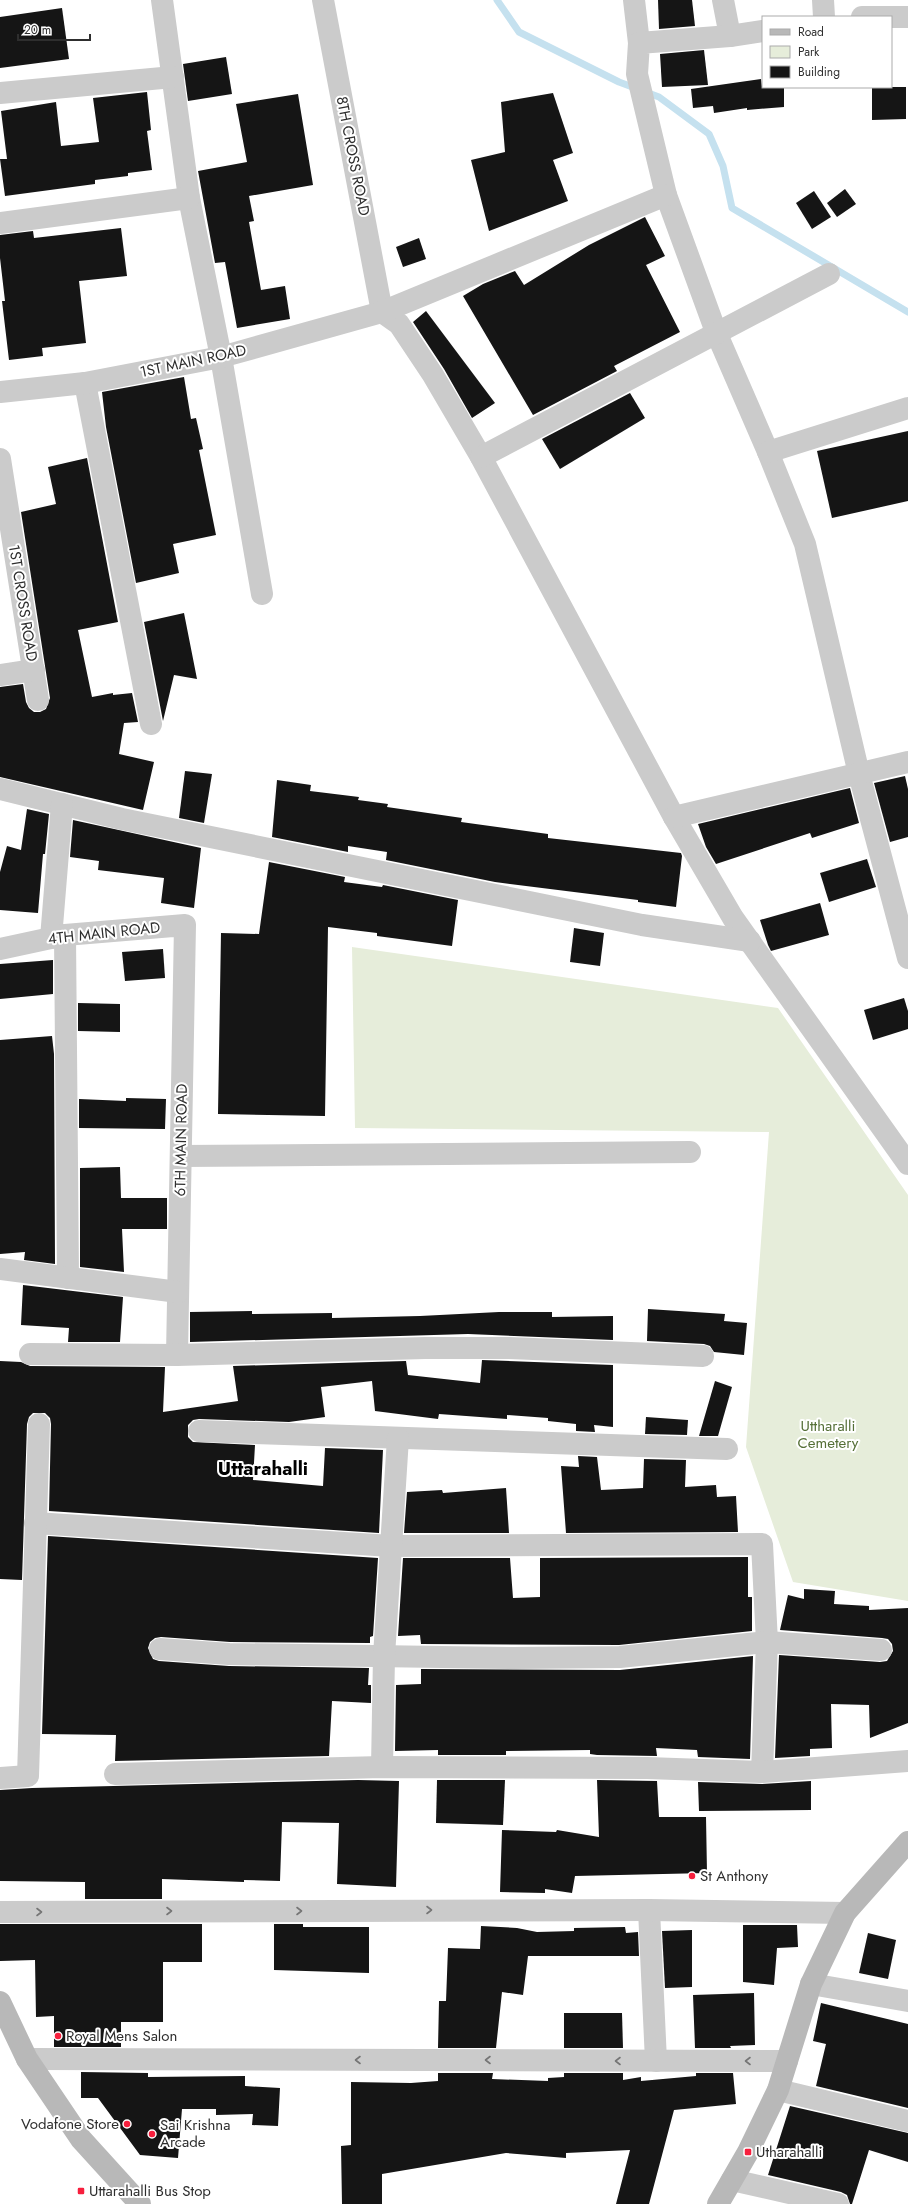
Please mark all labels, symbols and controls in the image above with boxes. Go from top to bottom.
scale bar [18,16,90,42]
legend [762,16,892,88]
text: 20 m [24,21,51,39]
text: Road [798,23,824,41]
text: Park [798,43,820,61]
text: Building [798,63,840,81]
street label: 8TH CROSS ROAD [331,94,375,218]
street label: 1ST MAIN ROAD [138,339,248,383]
street label: 1ST CROSS ROAD [3,543,43,663]
street label: 4TH MAIN ROAD [47,916,161,950]
street label: 6TH MAIN ROAD [169,1084,193,1196]
park label: Uttharalli Cemetery [798,1415,859,1454]
district label: Uttarahalli [218,1455,308,1482]
place label: St Anthony [700,1865,769,1887]
marker: St Anthony [687,1871,697,1881]
one-way arrow [426,1906,432,1914]
one-way arrow [166,1907,172,1915]
one-way arrow [296,1907,302,1915]
one-way arrow [36,1908,42,1916]
place label: Royal Mens Salon [66,2025,177,2047]
marker: Royal Mens Salon [53,2031,63,2041]
one-way arrow [355,2056,361,2064]
one-way arrow [485,2056,491,2064]
one-way arrow [615,2057,621,2065]
one-way arrow [745,2057,751,2065]
place label: Vodafone Store [21,2113,119,2135]
place label: Sai Krishna Arcade [160,2114,230,2153]
marker: Vodafone Store [122,2119,132,2129]
marker: Sai Krishna Arcade [147,2129,157,2139]
place label: Utharahalli [756,2141,822,2163]
marker: Utharahalli [743,2147,753,2157]
place label: Uttarahalli Bus Stop [89,2180,211,2202]
marker: Uttarahalli Bus Stop [76,2186,86,2196]

